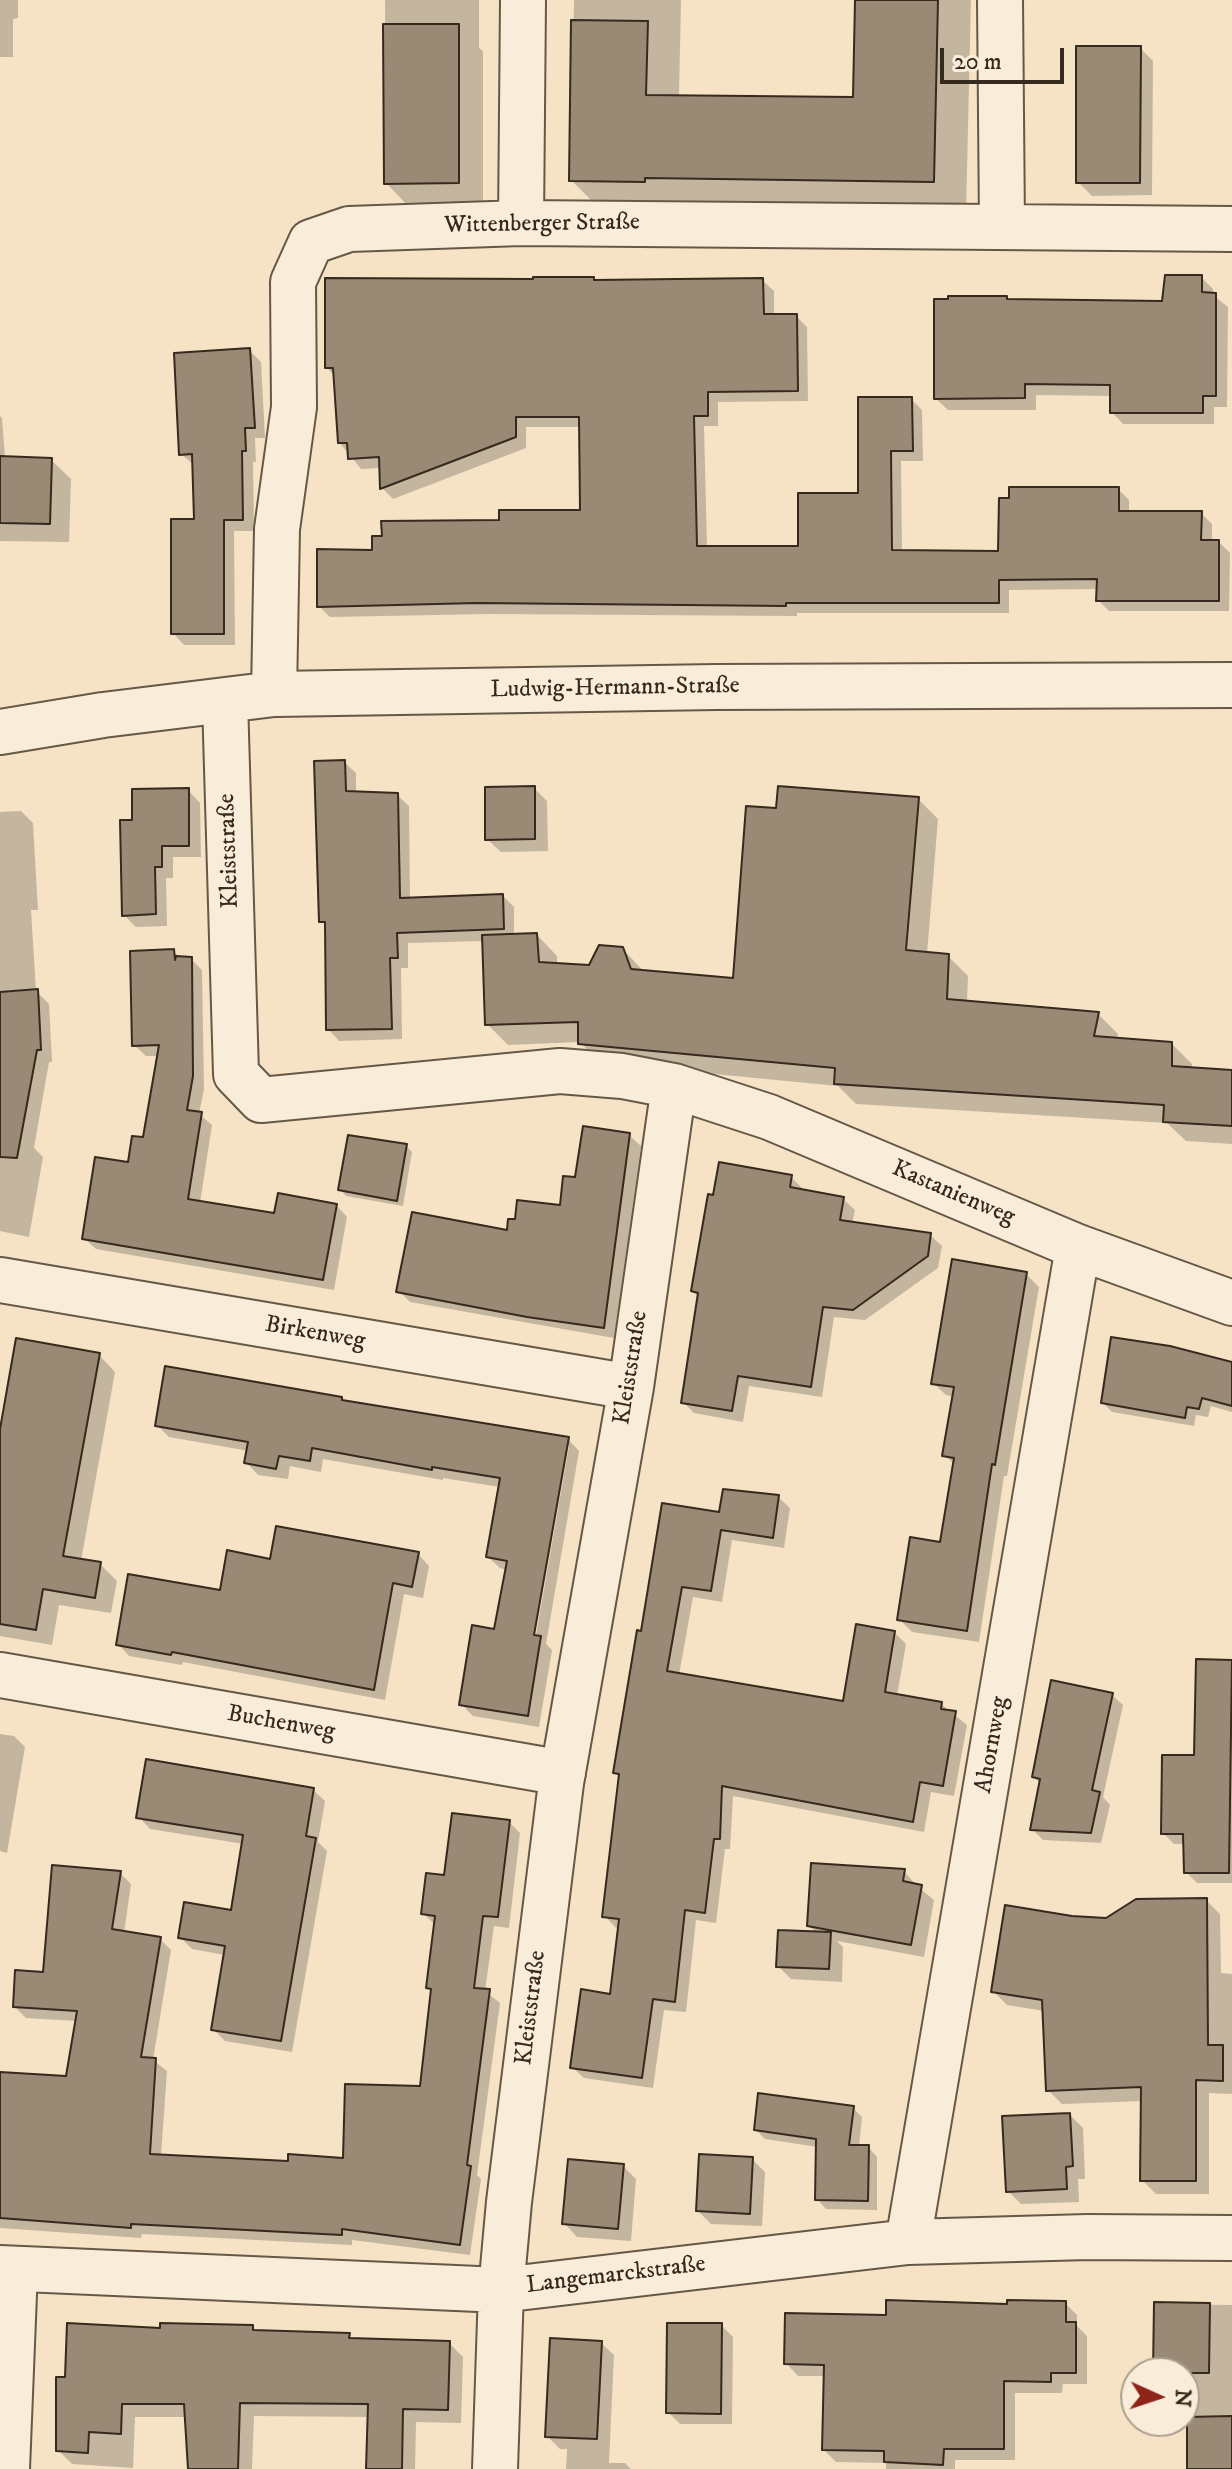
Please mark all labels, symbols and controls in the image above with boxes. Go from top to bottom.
scale bar [944,32,1068,82]
text: 20 m [954,47,1002,77]
street label: Wittenberger Straße [444,209,640,241]
street label: Ludwig-Hermann-Straße [490,672,740,706]
street label: Kleiststraße [214,793,246,909]
street label: Kastanienweg [887,1155,1019,1233]
street label: Kleiststraße [609,1309,655,1427]
street label: Birkenweg [263,1311,367,1357]
street label: Ahornweg [970,1694,1016,1796]
street label: Buchenweg [225,1700,337,1748]
street label: Kleiststraße [511,1949,553,2067]
street label: Langemarckstraße [525,2251,707,2301]
north arrow [1120,2357,1200,2437]
text: N [1169,2388,1196,2408]

